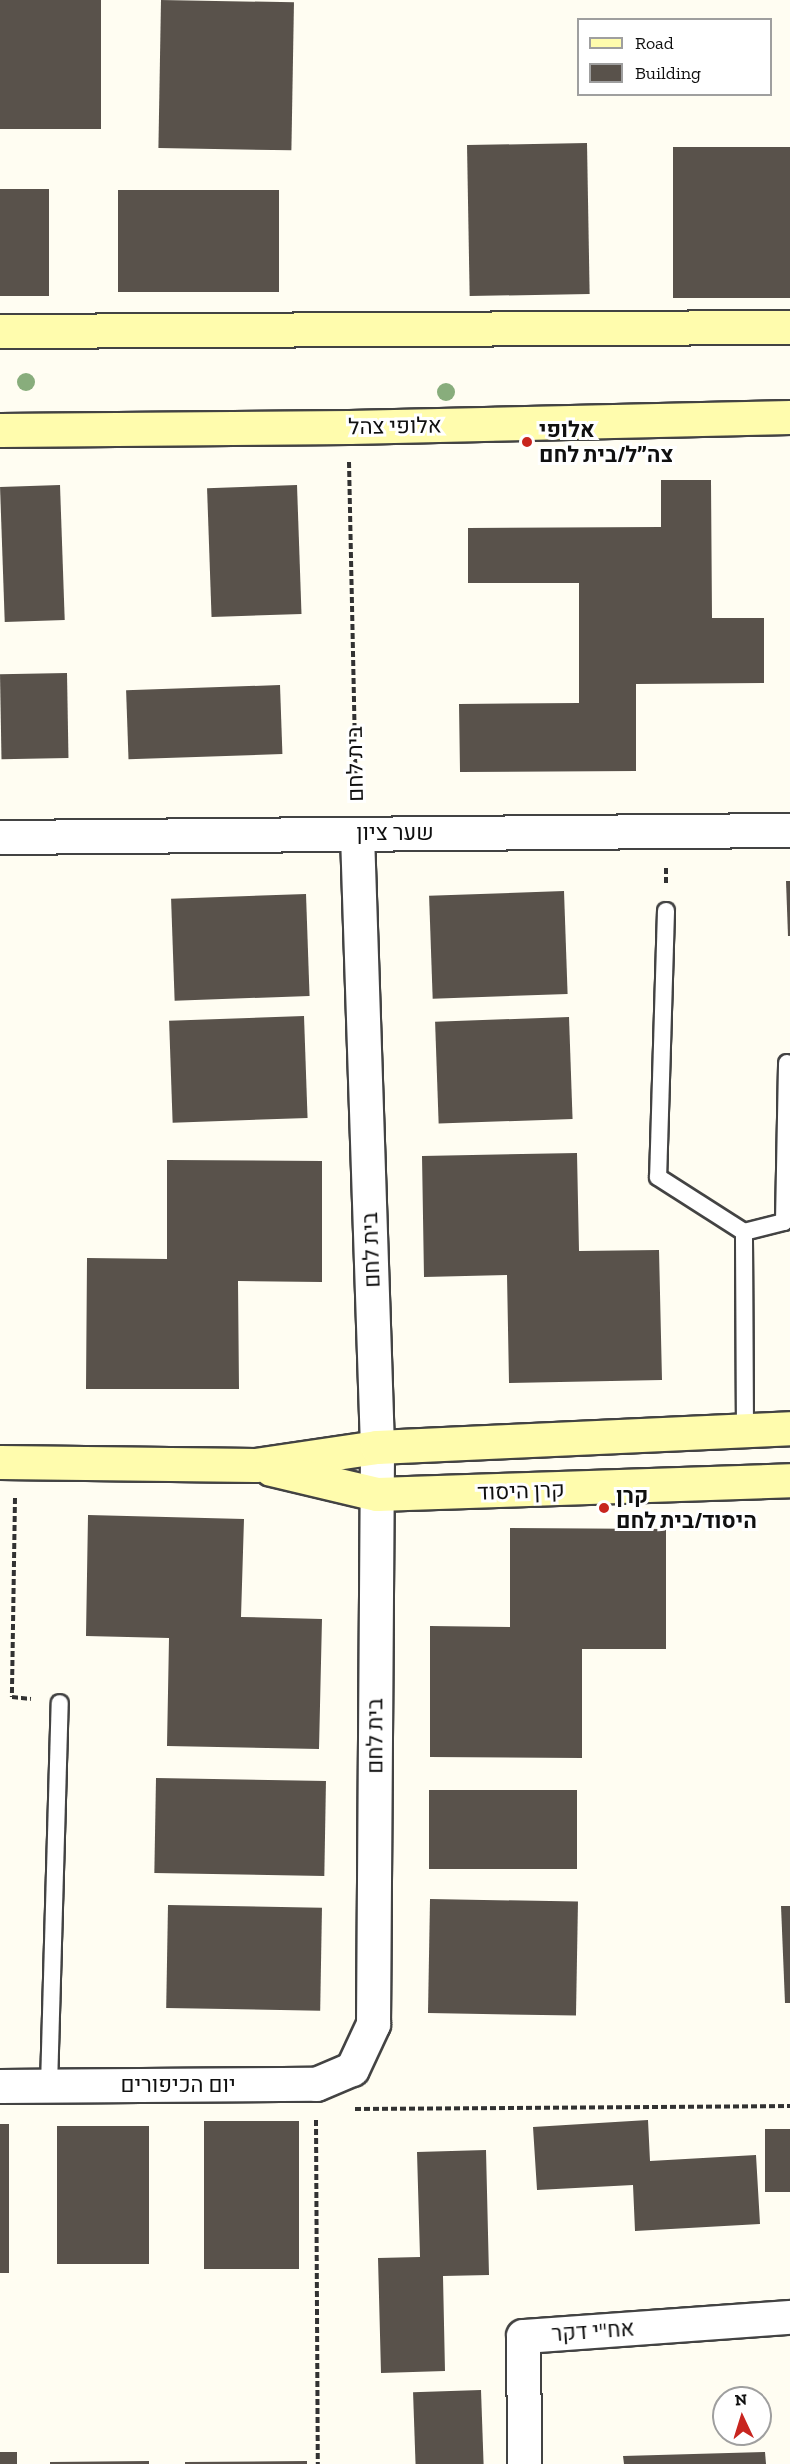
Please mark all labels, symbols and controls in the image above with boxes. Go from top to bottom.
legend [577,18,772,96]
text: Road [635,32,674,54]
text: Building [635,62,701,84]
street label: אלופי צהל [348,412,442,440]
place label: אלופי צה״ל/בית לחם [539,416,673,468]
marker: אלופי צה״ל/בית לחם [520,435,534,449]
street label: בית לחם [341,726,369,802]
street label: שער ציון [356,820,434,846]
street label: בית לחם [356,1212,386,1288]
street label: קרן היסוד [477,1476,565,1506]
place label: קרן היסוד/בית לחם [616,1482,757,1534]
marker: קרן היסוד/בית לחם [597,1501,611,1515]
street label: בית לחם [362,1698,388,1774]
street label: יום הכיפורים [120,2072,236,2098]
street label: אח"י דקר [551,2315,635,2347]
north arrow [712,2386,772,2446]
text: N [734,2390,748,2409]

